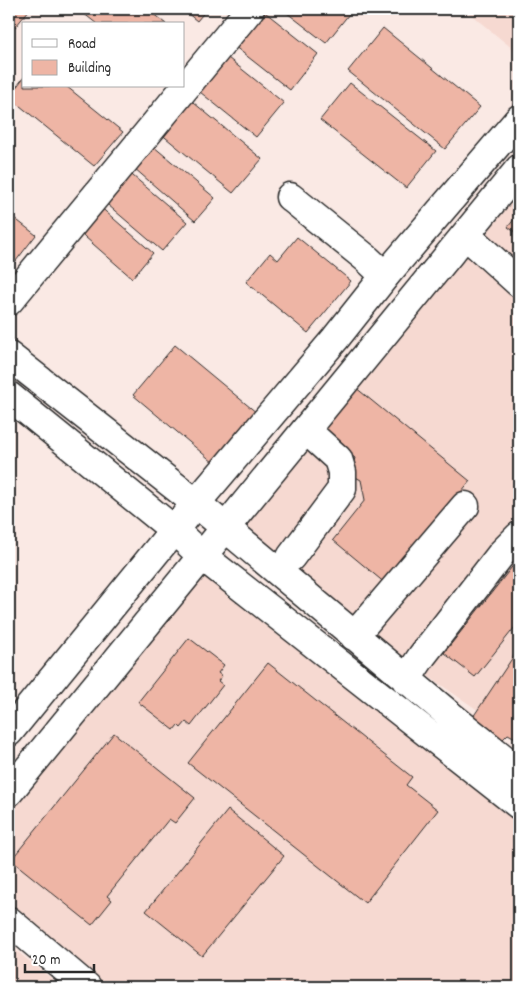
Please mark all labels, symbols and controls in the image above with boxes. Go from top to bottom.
legend [22,22,185,88]
text: Road [68,34,96,56]
text: Building [68,58,111,80]
scale bar [25,941,94,973]
text: 20 m [32,950,60,972]

